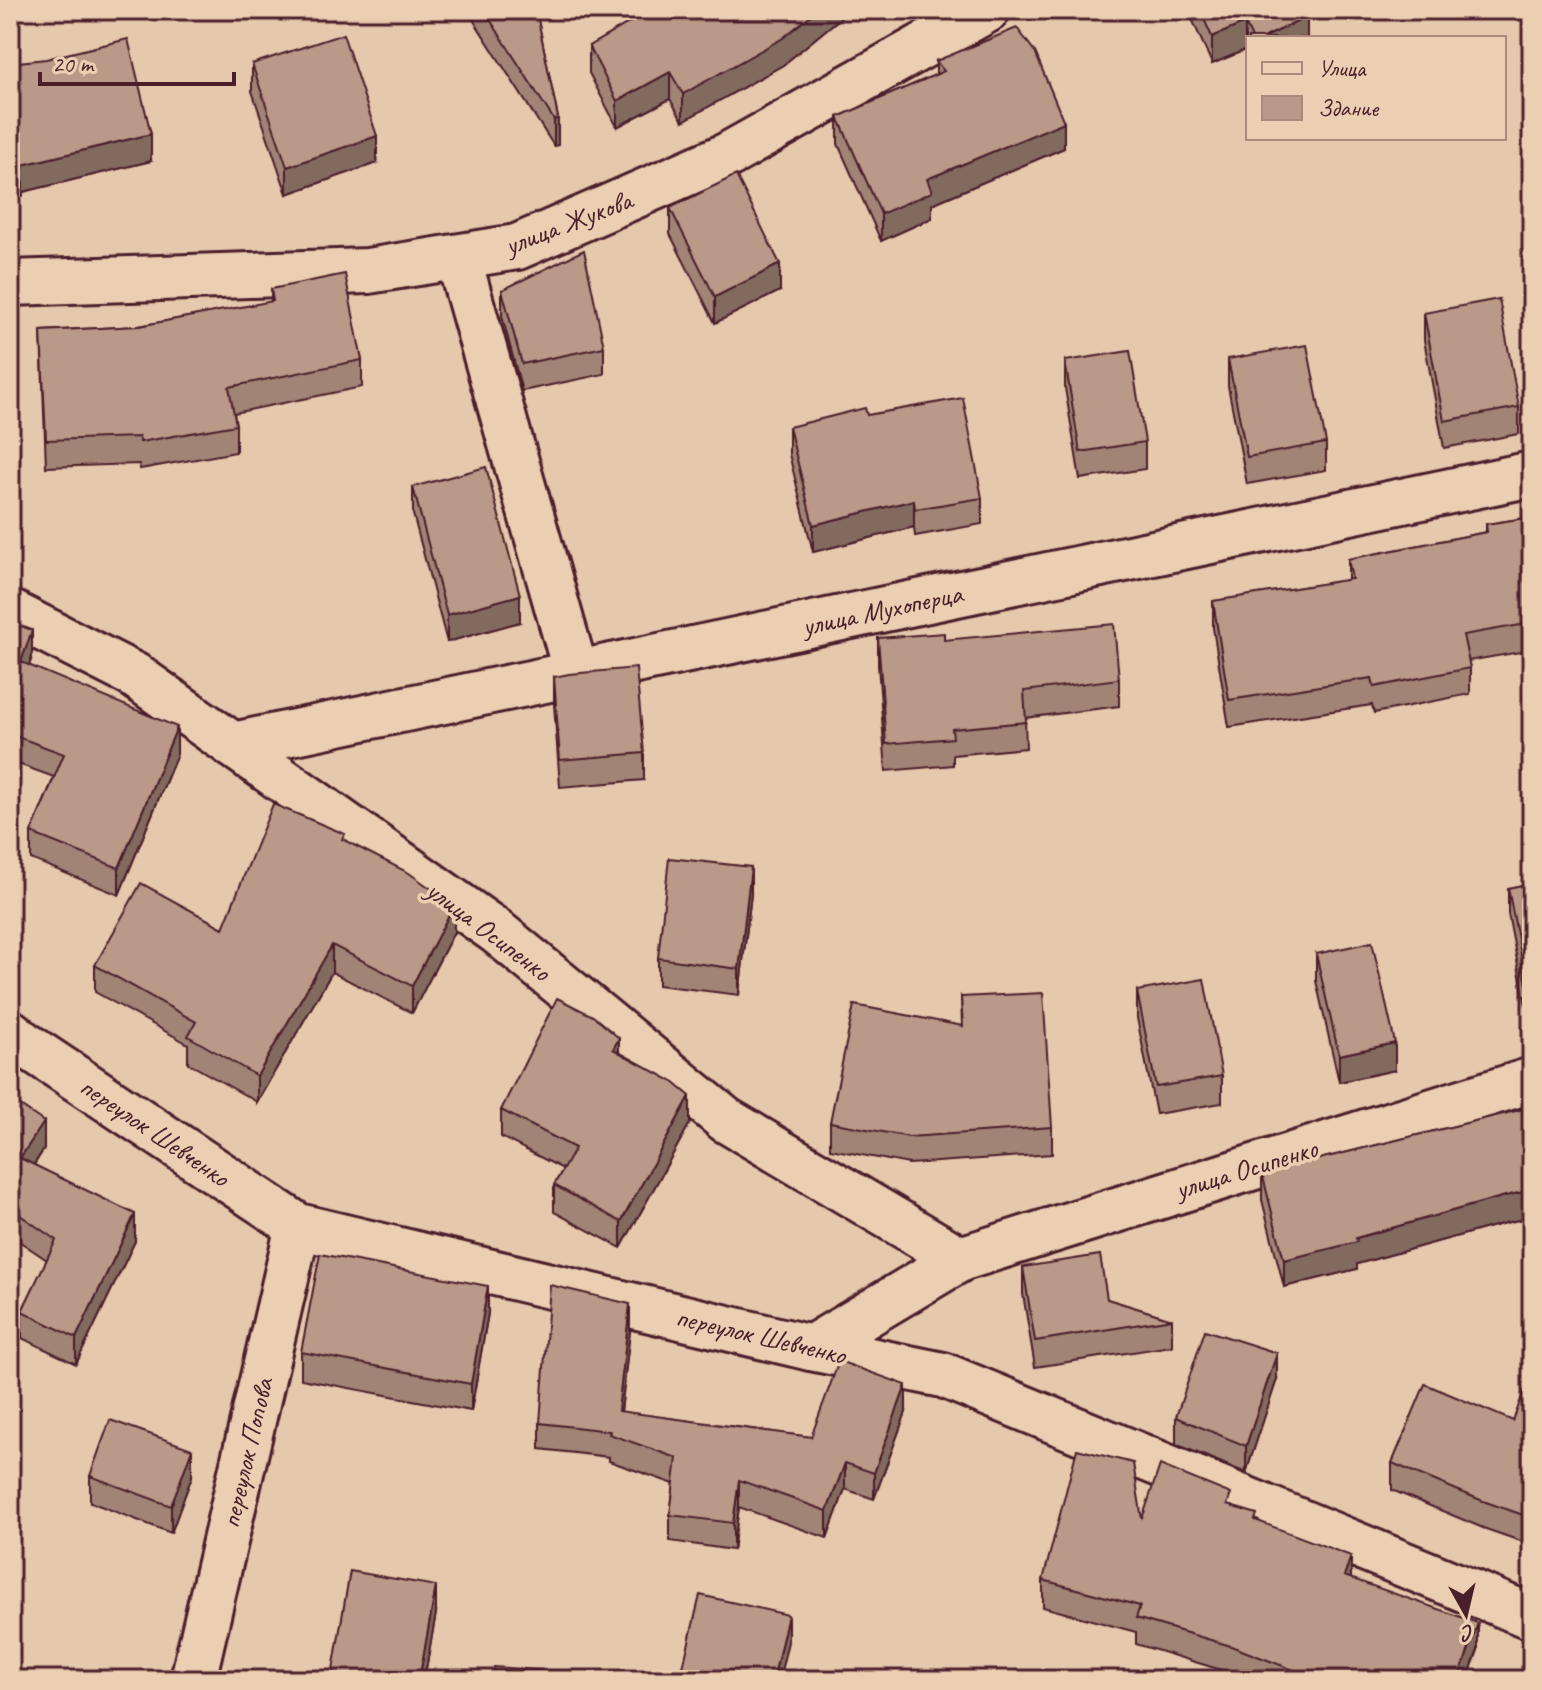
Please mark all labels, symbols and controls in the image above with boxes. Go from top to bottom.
scale bar [40,36,234,86]
legend [1246,36,1506,140]
text: 20 m [52,49,95,79]
text: Улица [1318,53,1367,83]
text: Здание [1318,93,1380,123]
street label: улица Жукова [498,181,639,263]
street label: улица Мухоперца [797,575,967,644]
street label: улица Осипенко [418,871,559,990]
street label: переулок Шевченко [73,1068,238,1196]
street label: улица Осипенко [1169,1130,1323,1207]
street label: переулок Шевченко [673,1299,851,1372]
street label: переулок Попова [212,1373,281,1531]
north arrow [1426,1574,1506,1654]
text: С [1458,1618,1476,1648]

